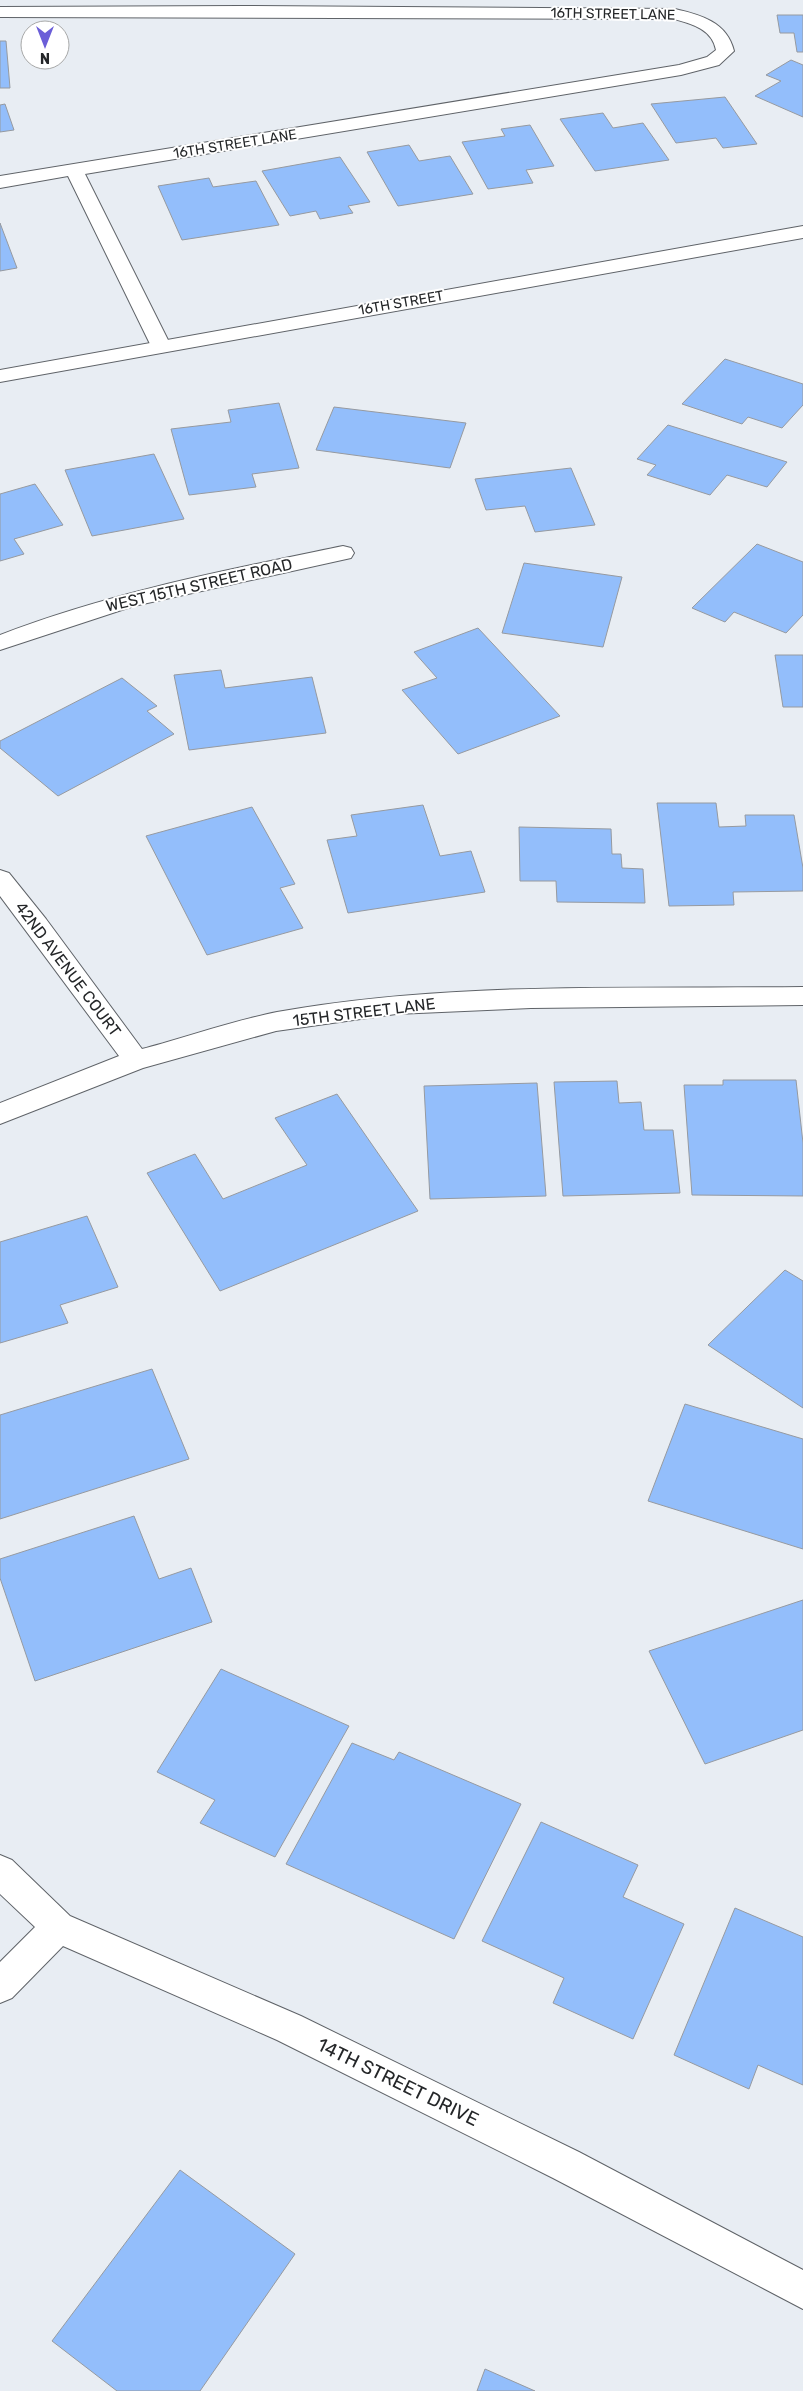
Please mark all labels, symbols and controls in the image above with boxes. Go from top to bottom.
street label: 16TH STREET LANE [550,4,676,24]
north arrow [20,20,70,70]
text: N [40,49,50,66]
street label: 16TH STREET LANE [172,126,298,162]
street label: 16TH STREET [357,287,445,319]
street label: WEST 15TH STREET ROAD [104,554,294,616]
street label: 42ND AVENUE COURT [11,898,125,1040]
street label: 15TH STREET LANE [292,994,436,1030]
street label: 14TH STREET DRIVE [314,2033,482,2131]

